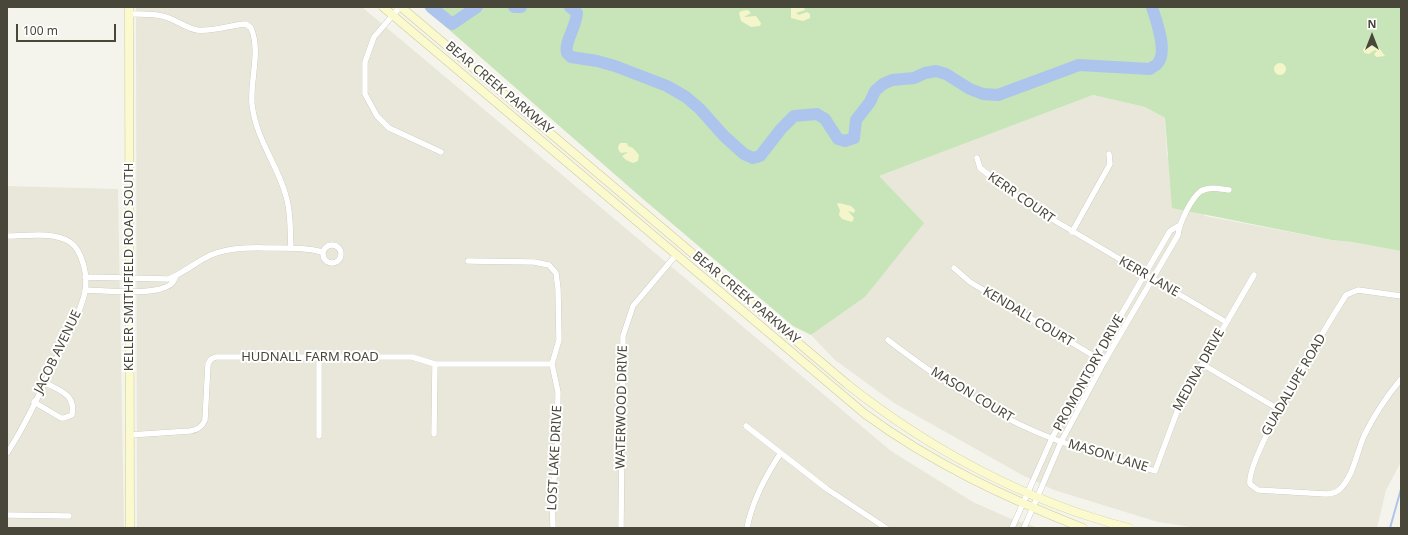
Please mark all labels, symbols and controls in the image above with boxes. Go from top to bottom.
scale bar [18,16,118,42]
north arrow [1352,16,1392,56]
text: N [1368,16,1376,31]
text: 100 m [23,22,58,39]
street label: BEAR CREEK PARKWAY [442,38,556,138]
street label: KELLER SMITHFIELD ROAD SOUTH [121,163,137,371]
street label: KERR COURT [985,169,1057,227]
street label: BEAR CREEK PARKWAY [689,248,803,348]
street label: KERR LANE [1116,253,1182,301]
street label: KENDALL COURT [980,284,1076,350]
street label: JACOB AVENUE [31,308,85,396]
street label: PROMONTORY DRIVE [1050,312,1128,434]
street label: MEDINA DRIVE [1170,326,1228,414]
street label: GUADALUPE ROAD [1258,331,1330,439]
street label: WATERWOOD DRIVE [613,345,631,469]
street label: HUDNALL FARM ROAD [241,349,379,365]
street label: MASON COURT [928,364,1016,426]
street label: LOST LAKE DRIVE [544,405,566,511]
street label: MASON LANE [1066,436,1150,476]

